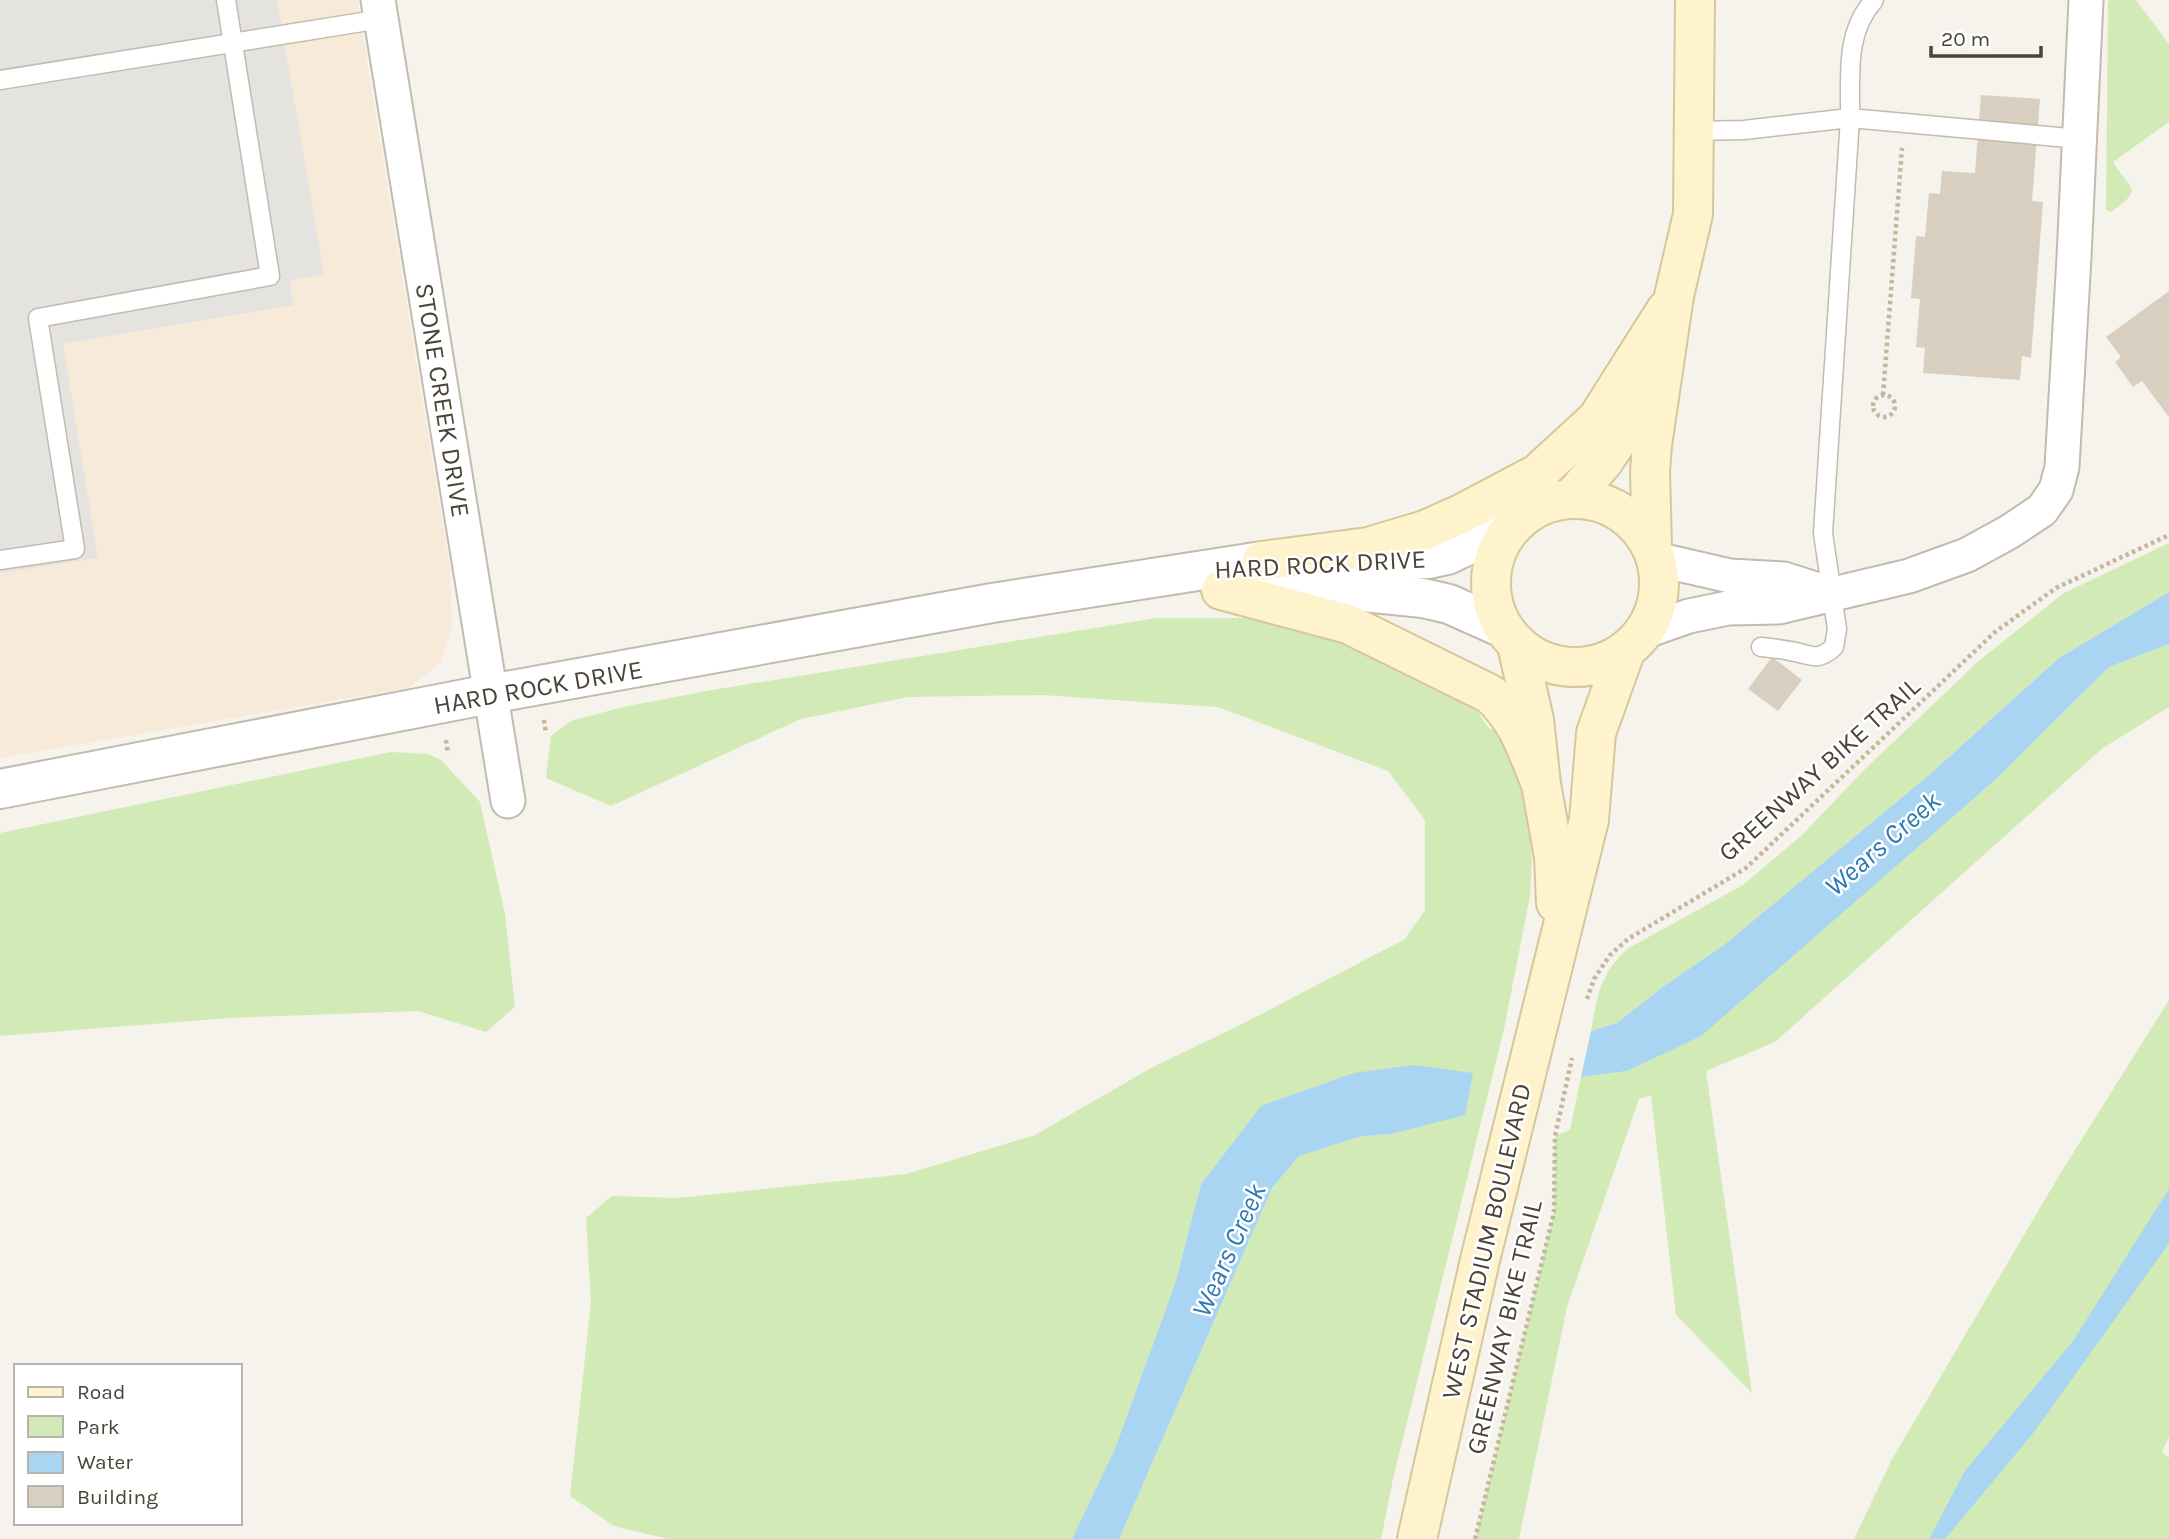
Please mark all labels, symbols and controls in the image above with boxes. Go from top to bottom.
scale bar [1931,14,2041,58]
text: 20 m [1941,27,1990,51]
street label: STONE CREEK DRIVE [409,281,476,519]
street label: HARD ROCK DRIVE [1213,543,1427,586]
street label: HARD ROCK DRIVE [431,654,645,721]
street label: GREENWAY BIKE TRAIL [1712,671,1926,868]
water label: Wears Creek [1818,784,1948,903]
street label: WEST STADIUM BOULEVARD [1435,1080,1538,1402]
water label: Wears Creek [1184,1178,1273,1322]
street label: GREENWAY BIKE TRAIL [1460,1197,1549,1457]
legend [14,1364,242,1525]
text: Road [77,1380,125,1404]
text: Park [77,1415,120,1439]
text: Water [77,1450,133,1474]
text: Building [77,1485,158,1509]

